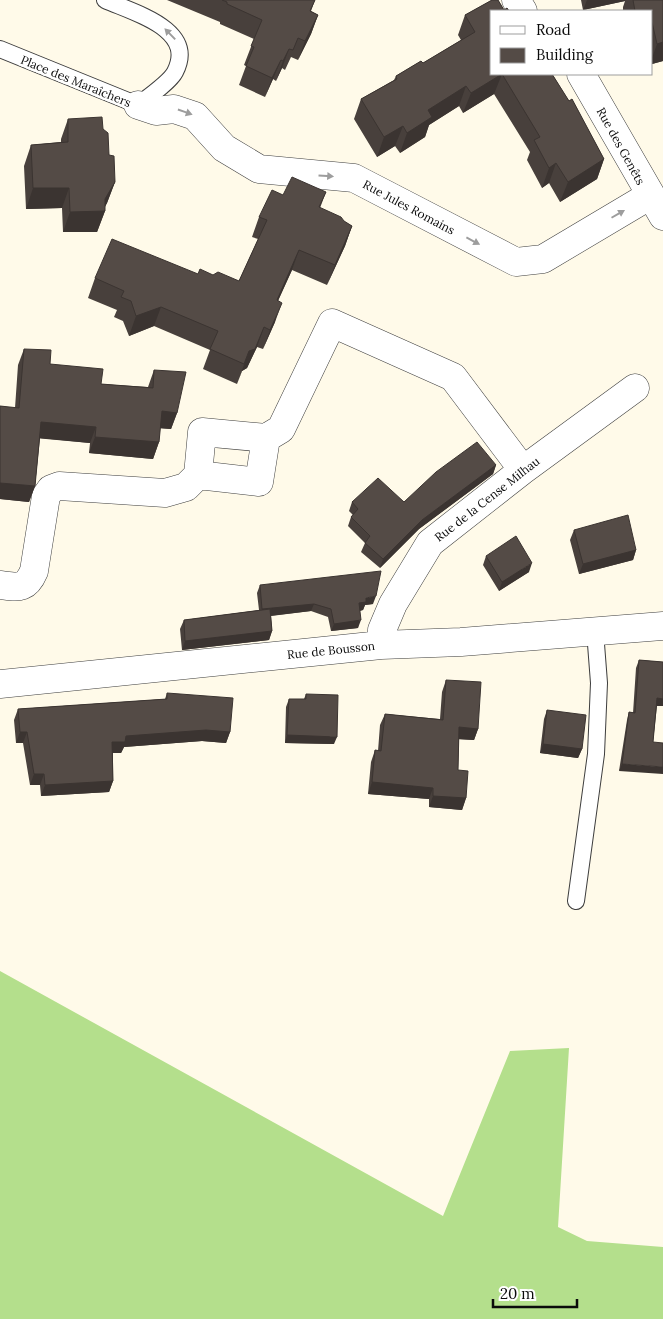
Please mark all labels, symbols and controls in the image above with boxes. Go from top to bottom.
legend [490,10,653,75]
text: Road [536,20,571,39]
one-way arrow [164,28,176,40]
text: Building [536,45,594,64]
street label: Place des Maraîchers [19,52,134,110]
street label: Rue des Genêts [594,105,649,188]
one-way arrow [178,109,193,117]
one-way arrow [319,172,335,180]
street label: Rue Jules Romains [360,176,458,238]
one-way arrow [611,209,624,218]
one-way arrow [466,236,480,245]
street label: Rue de la Cense Milhau [431,453,543,545]
street label: Rue de Bousson [286,638,376,662]
scale bar [493,1276,577,1308]
text: 20 m [500,1284,535,1303]

